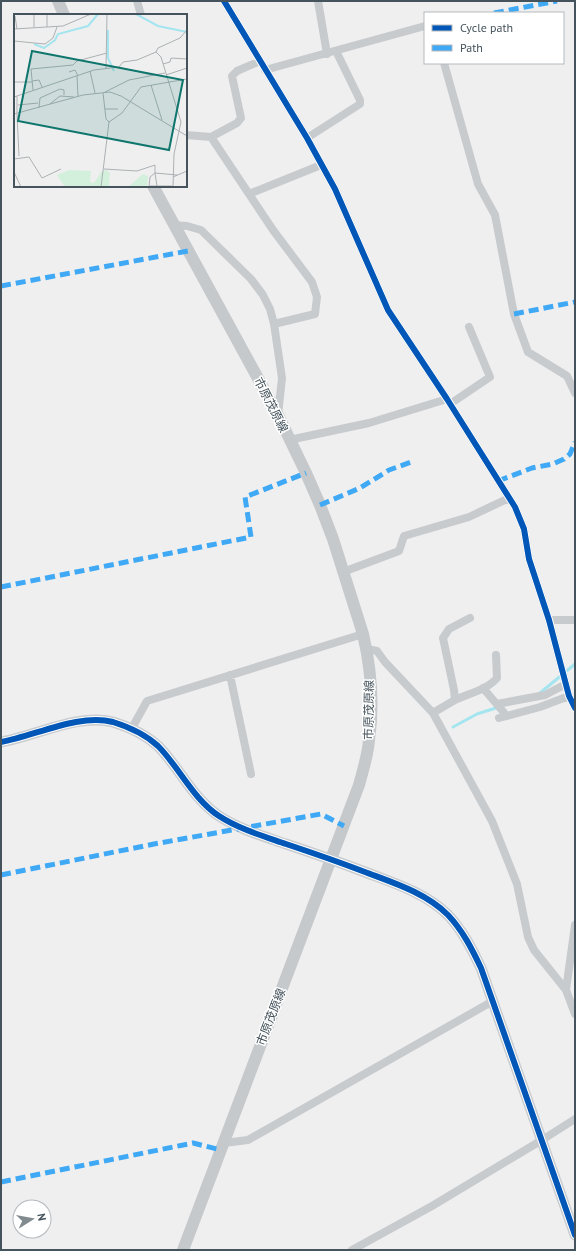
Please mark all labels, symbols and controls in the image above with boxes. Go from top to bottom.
legend [424,12,564,64]
inset map [14,14,187,187]
text: Cycle path [460,20,513,35]
text: Path [460,40,483,55]
street label: 市原茂原線 [251,375,292,435]
street label: 市原茂原線 [360,680,377,740]
street label: 市原茂原線 [253,986,288,1048]
north arrow [12,1199,52,1239]
text: N [34,1212,49,1222]

